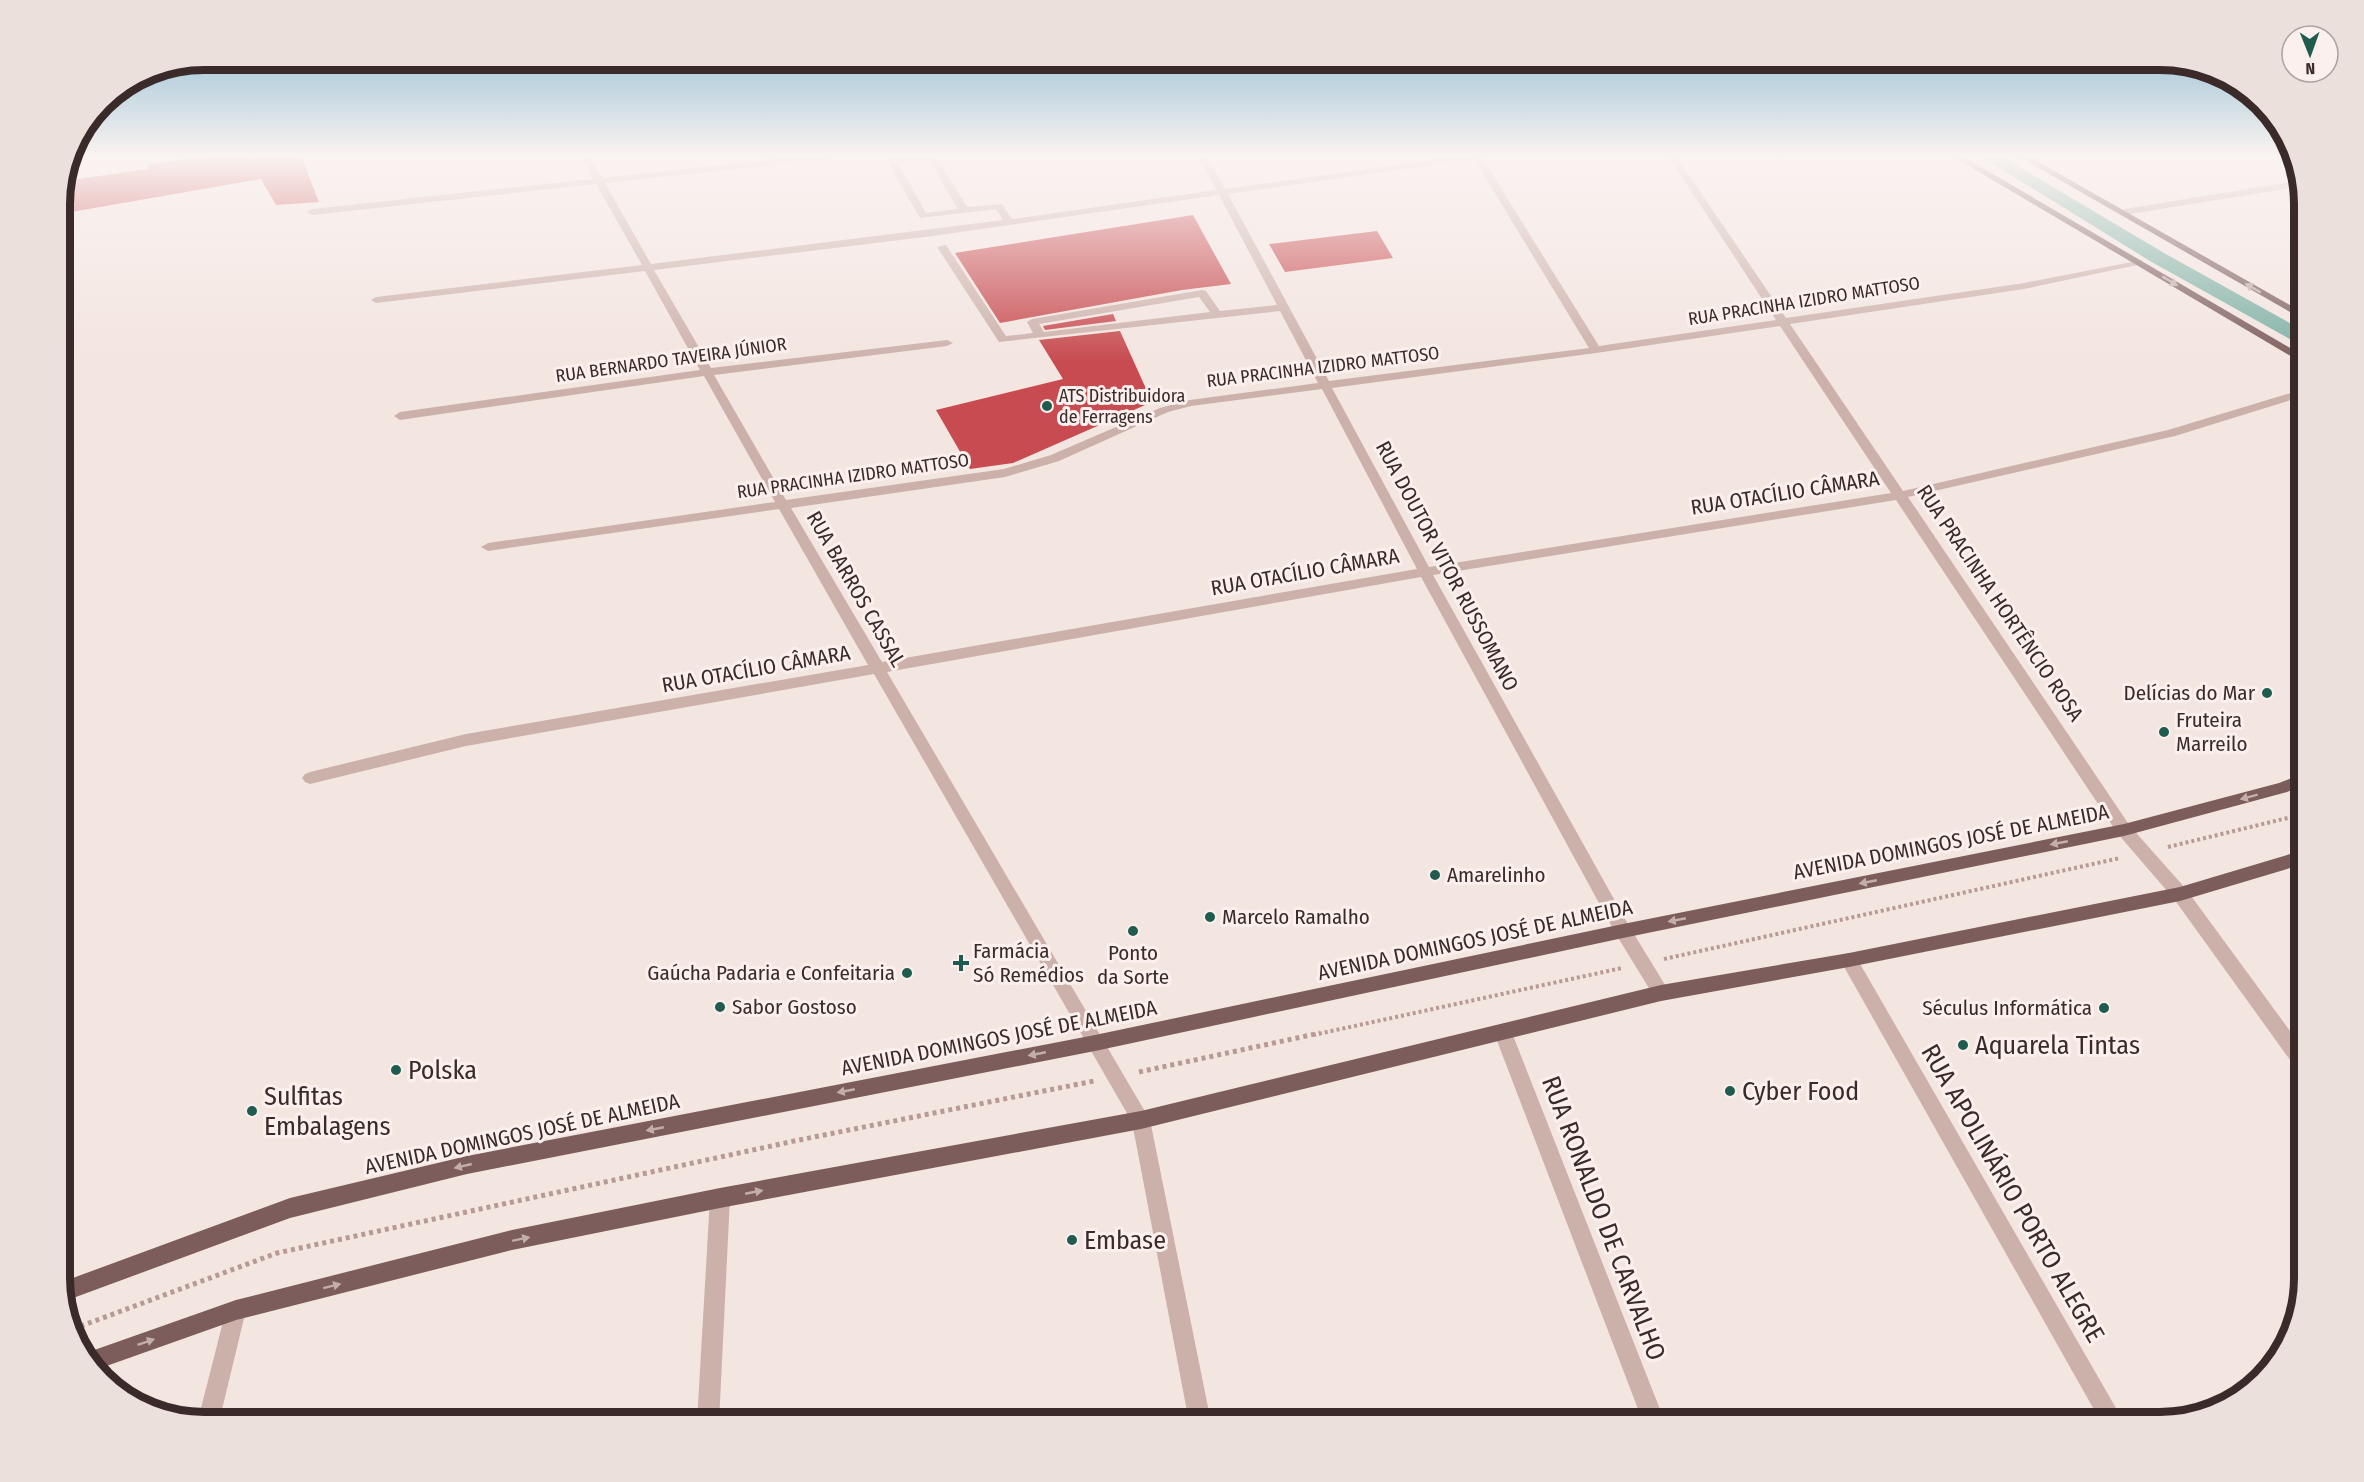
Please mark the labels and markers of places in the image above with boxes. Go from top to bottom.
place label: ATS Distribuidora de Ferragens [1059,385,1185,428]
marker: ATS Distribuidora de Ferragens [1040,399,1054,413]
place label: Delícias do Mar [2123,680,2256,706]
marker: Delícias do Mar [2260,686,2274,700]
place label: Fruteira Marreilo [2176,707,2247,757]
marker: Fruteira Marreilo [2157,725,2171,739]
place label: Amarelinho [1447,862,1546,888]
marker: Amarelinho [1428,868,1442,882]
place label: Marcelo Ramalho [1222,904,1370,930]
marker: Marcelo Ramalho [1203,910,1217,924]
marker: Ponto da Sorte [1126,924,1140,938]
place label: Farmácia Só Remédios [973,938,1084,988]
place label: Ponto da Sorte [1097,940,1169,990]
marker: Farmácia Só Remédios [954,956,968,970]
place label: Gaúcha Padaria e Confeitaria [647,960,895,986]
marker: Gaúcha Padaria e Confeitaria [900,966,914,980]
place label: Sabor Gostoso [732,994,857,1020]
place label: Séculus Informática [1922,995,2092,1021]
marker: Sabor Gostoso [713,1000,727,1014]
marker: Séculus Informática [2097,1001,2111,1015]
place label: Aquarela Tintas [1975,1030,2140,1061]
marker: Aquarela Tintas [1956,1038,1970,1052]
place label: Polska [408,1055,477,1086]
marker: Polska [389,1063,403,1077]
place label: Cyber Food [1742,1076,1859,1107]
place label: Sulfitas Embalagens [264,1081,391,1142]
marker: Cyber Food [1723,1084,1737,1098]
marker: Sulfitas Embalagens [245,1104,259,1118]
place label: Embase [1084,1225,1166,1256]
marker: Embase [1065,1233,1079,1247]

